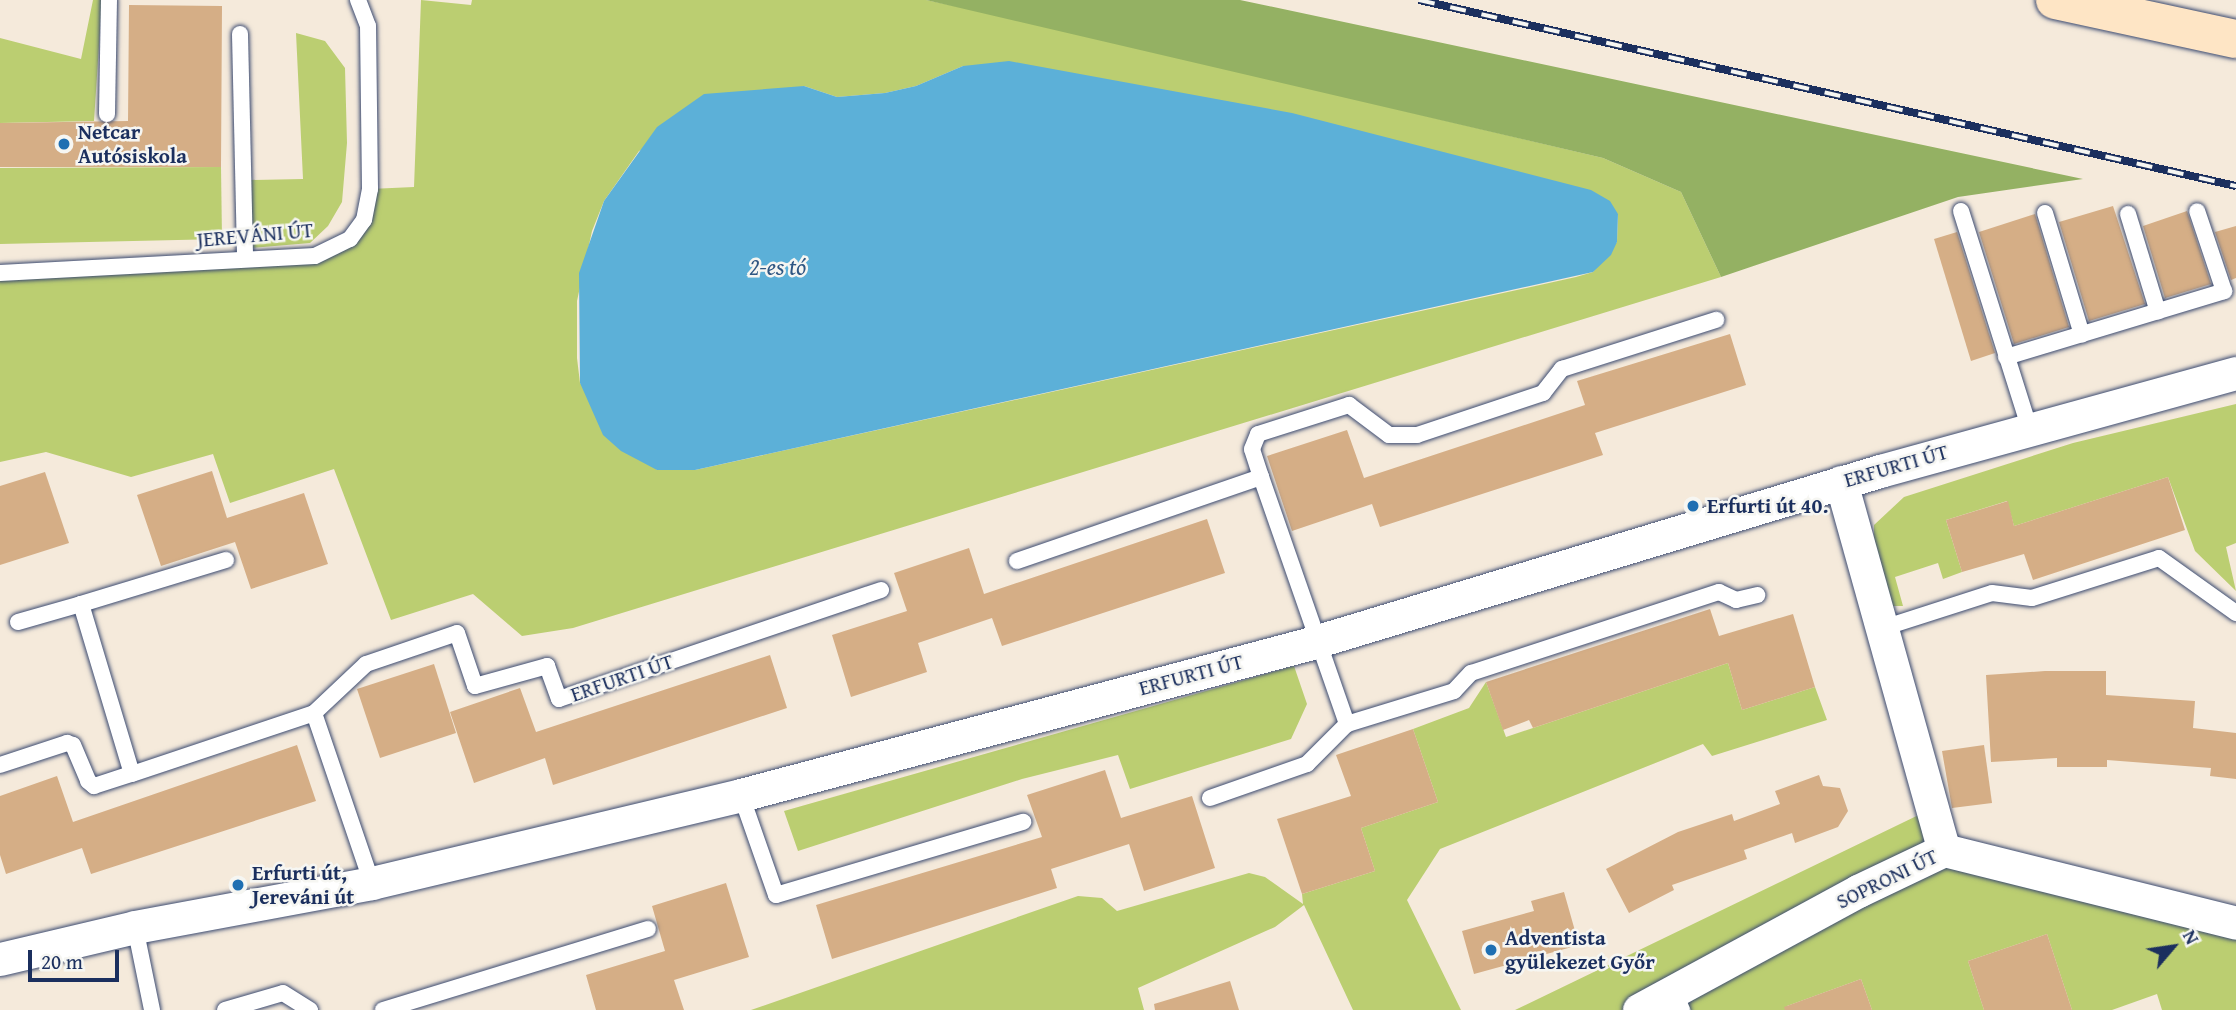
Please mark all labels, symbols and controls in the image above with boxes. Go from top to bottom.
place label: Netcar Autósiskola [78,119,187,169]
marker: Netcar Autósiskola [56,136,72,152]
street label: JEREVÁNI ÚT [196,217,314,253]
water label: 2-es tó [750,253,806,281]
street label: ERFURTI ÚT [1841,439,1951,493]
place label: Erfurti út 40. [1707,493,1828,519]
marker: Erfurti út 40. [1685,498,1701,514]
street label: ERFURTI ÚT [567,649,677,707]
street label: ERFURTI ÚT [1136,649,1246,701]
street label: SOPRONI ÚT [1832,844,1942,914]
place label: Erfurti út, Jereváni út [252,860,354,910]
marker: Erfurti út, Jereváni út [230,877,246,893]
north arrow [2138,912,2208,982]
text: N [2176,924,2207,949]
place label: Adventista gyülekezet Győr [1505,925,1655,975]
scale bar [32,936,122,980]
marker: Adventista gyülekezet Győr [1483,942,1499,958]
text: 20 m [41,946,83,977]

